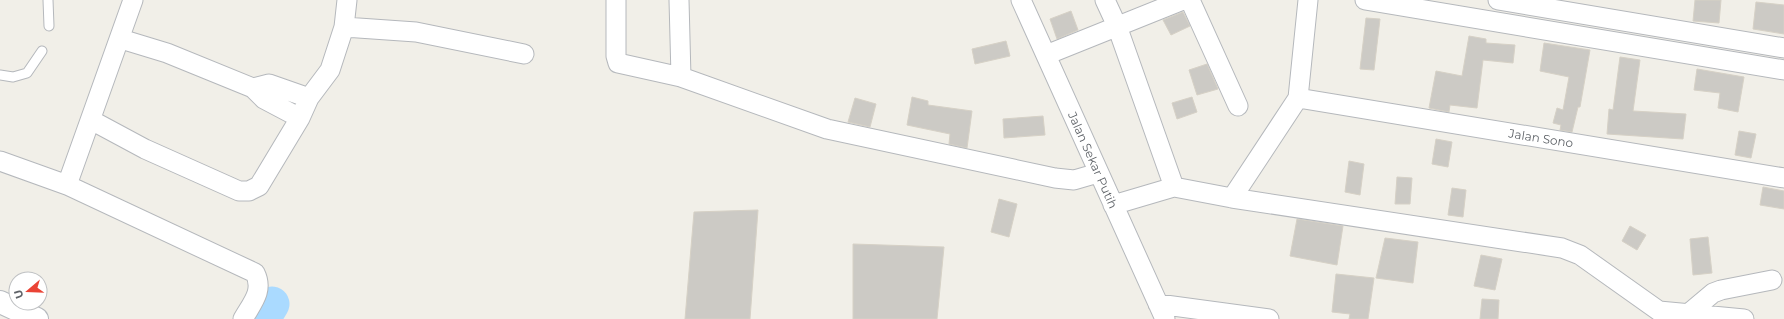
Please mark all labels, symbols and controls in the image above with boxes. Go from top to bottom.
street label: Jalan Sekar Putih [1065,108,1121,211]
street label: Jalan Sono [1507,125,1574,151]
north arrow [8,271,48,311]
text: U [11,288,27,301]

